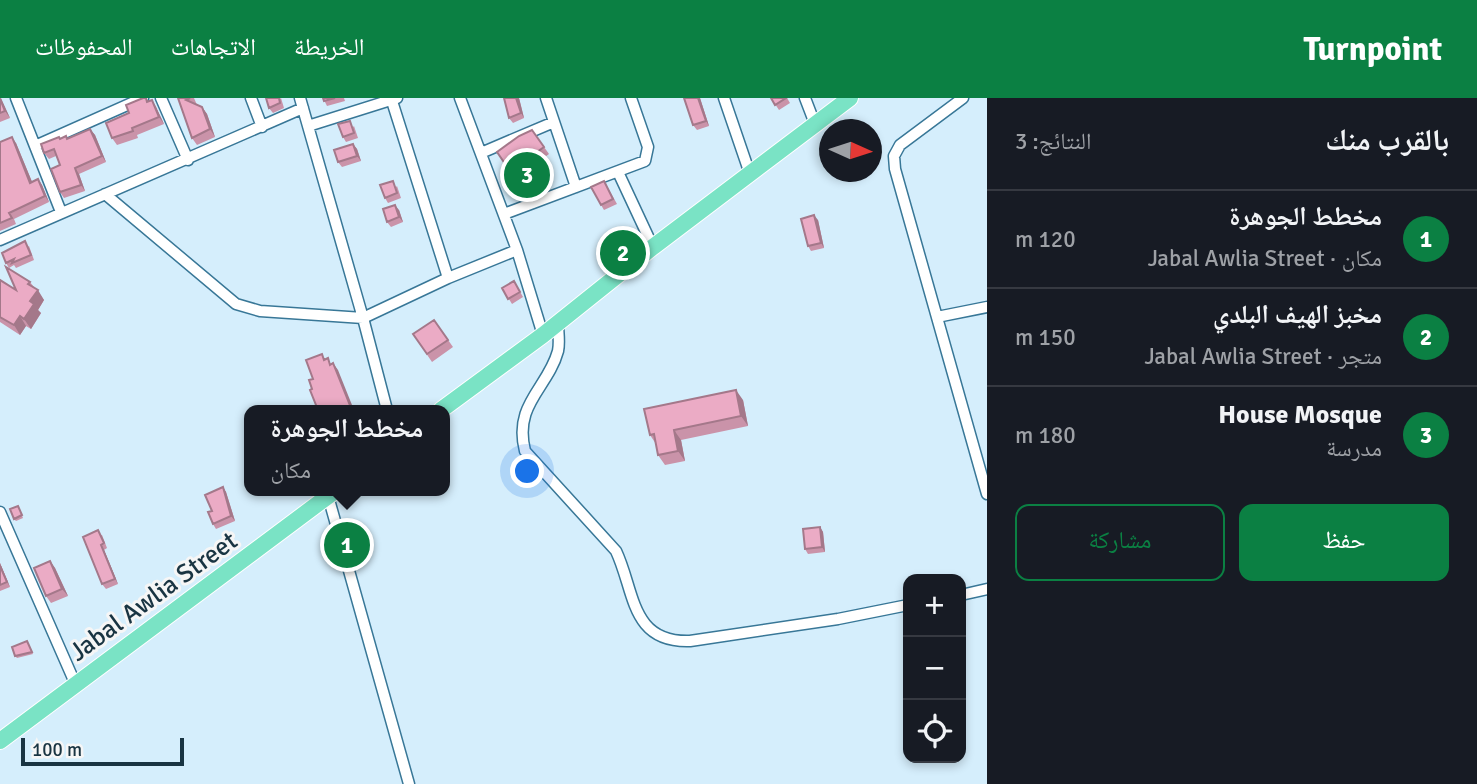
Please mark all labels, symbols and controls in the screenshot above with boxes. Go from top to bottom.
text: Turnpoint [1304,29,1442,70]
text: المحفوظات [35,32,133,62]
text: الاتجاهات [171,32,256,62]
text: الخريطة [294,32,365,62]
north arrow [819,119,882,182]
text: بالقرب منك [1325,122,1449,159]
text: النتائج: 3 [1015,127,1091,156]
pin: 3 [504,149,550,201]
text: مخطط الجوهرة [1229,201,1382,233]
text: 120 m [1015,225,1076,254]
text: 1 [1420,225,1432,254]
pin: 2 [600,227,646,279]
text: مكان · Jabal Awlia Street [1148,244,1382,273]
text: مخبز الهيف البلدي [1213,299,1382,331]
text: 150 m [1015,323,1076,352]
text: 2 [1420,323,1432,352]
text: متجر · Jabal Awlia Street [1145,342,1382,371]
text: House Mosque [1218,399,1382,431]
popup [244,405,450,496]
text: مخطط الجوهرة [271,413,423,445]
text: 180 m [1015,421,1076,450]
text: 3 [1420,421,1432,450]
text: مدرسة [1326,434,1382,463]
your location [510,454,544,488]
text: مكان [271,456,311,485]
button: مشاركة [1015,504,1225,581]
button: حفظ [1239,504,1449,581]
pin: 1 [324,519,370,571]
street label: Jabal Awlia Street [63,525,244,669]
map controls [903,574,966,763]
button: + [903,574,966,637]
button: − [903,637,966,700]
button: locate [903,700,966,763]
scale bar [21,735,184,767]
text: 100 m [32,738,82,762]

